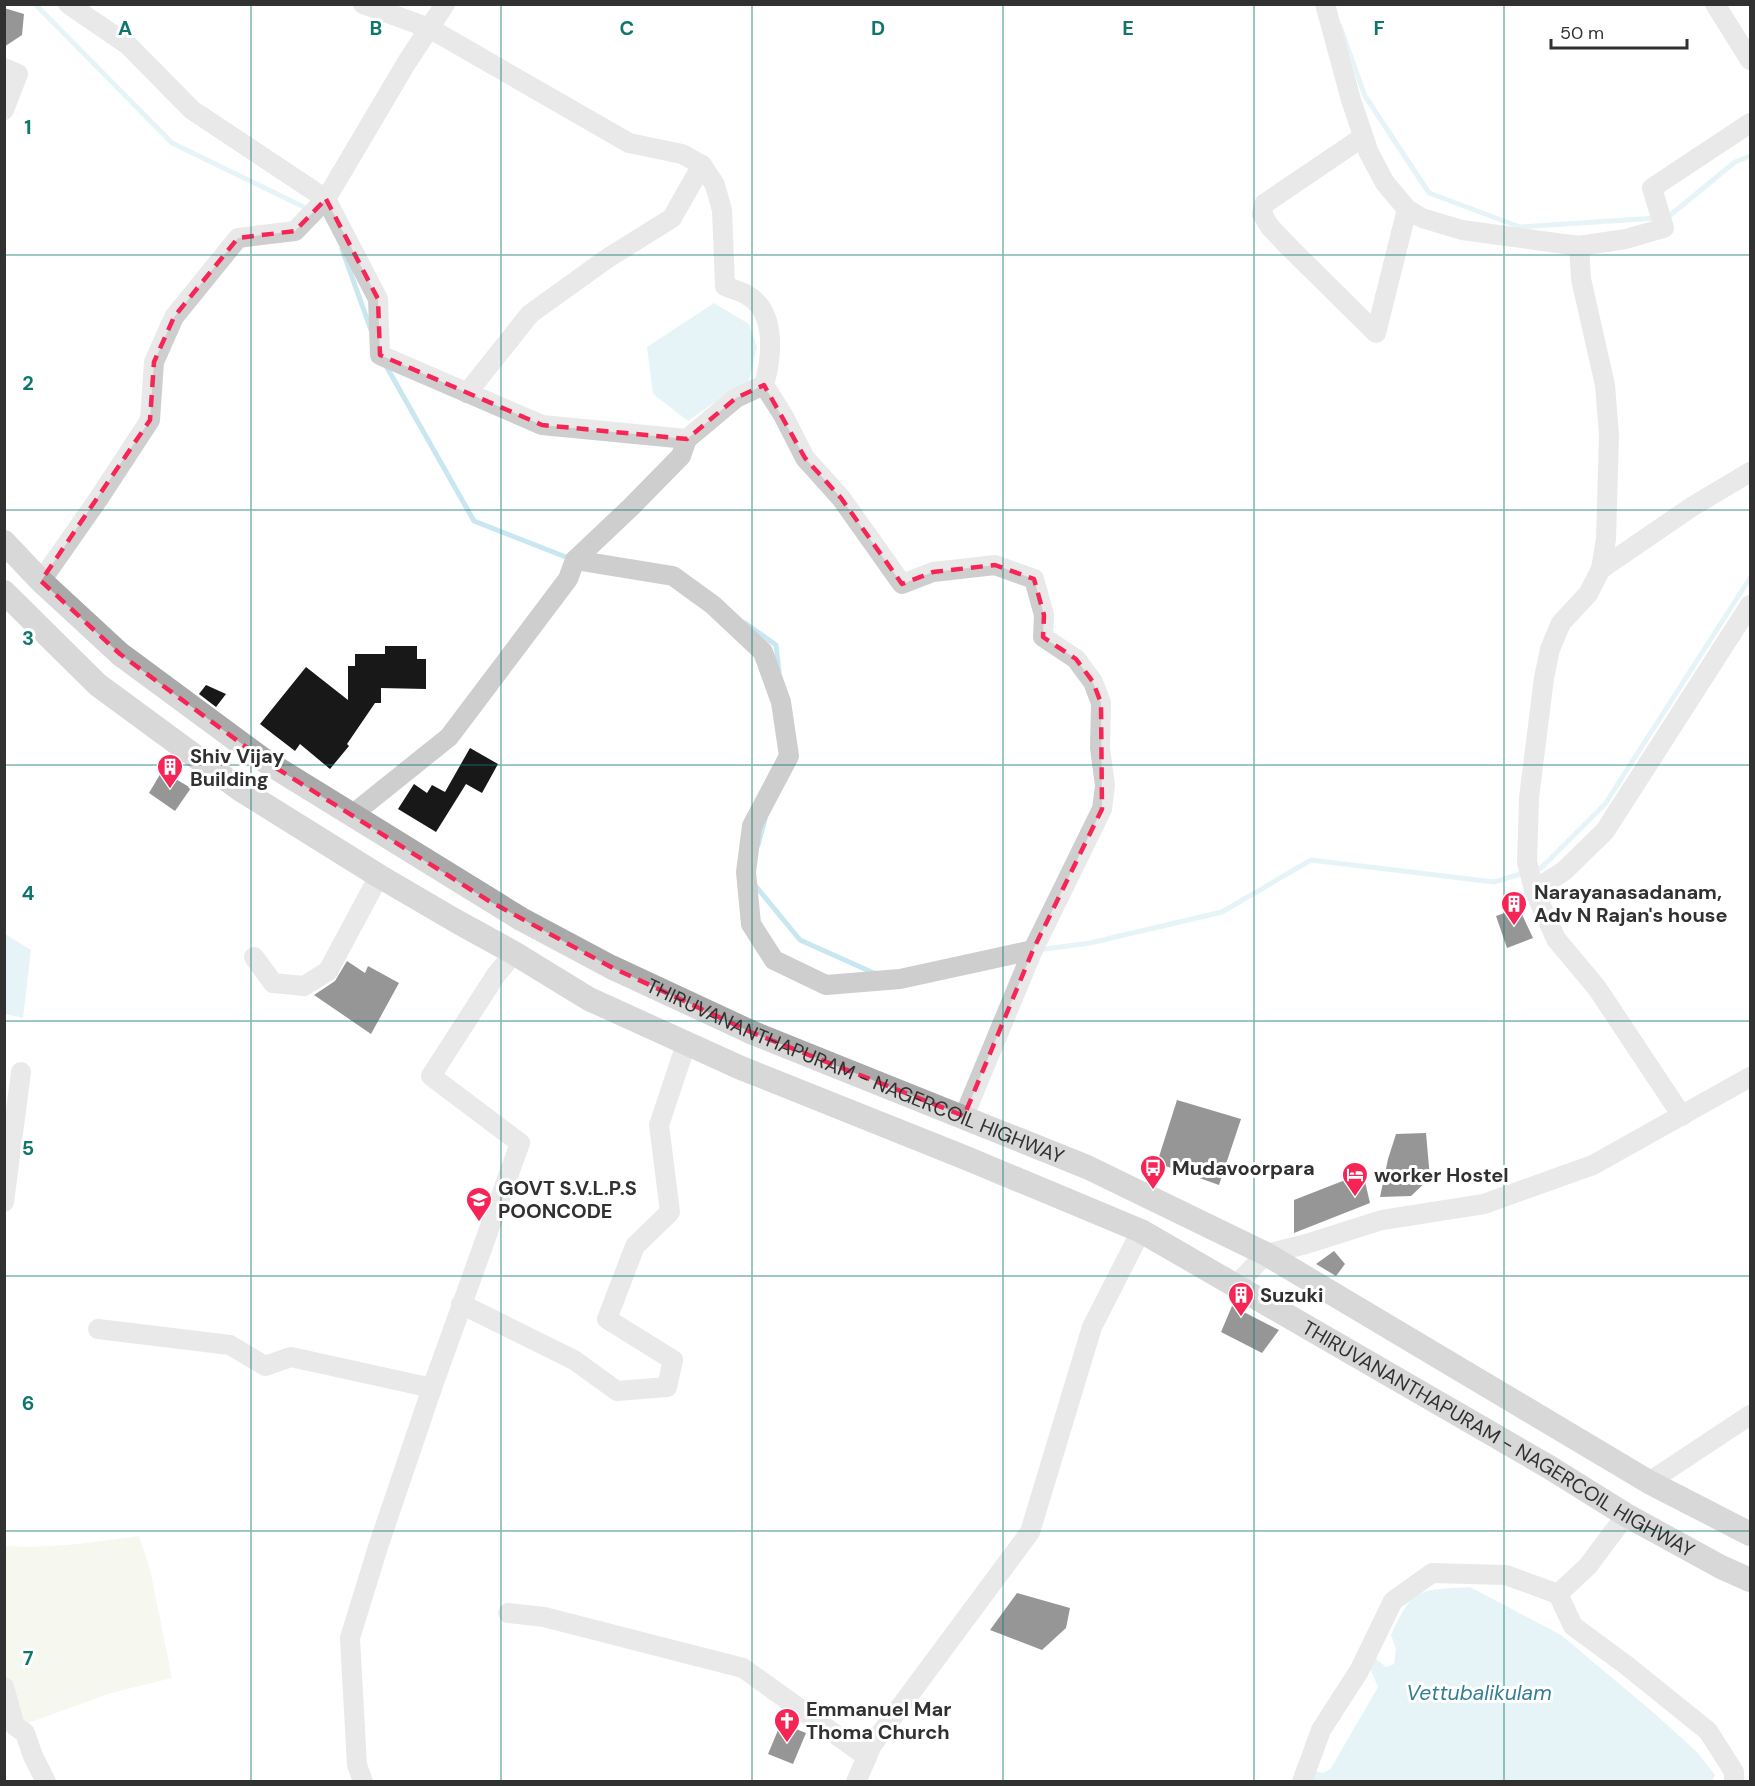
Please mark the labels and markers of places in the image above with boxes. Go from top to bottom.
place label: Shiv Vijay Building [190,743,284,792]
building icon: Shiv Vijay Building [155,752,185,790]
place label: Narayanasadanam, Adv N Rajan's house [1534,879,1727,928]
building icon: Narayanasadanam, Adv N Rajan's house [1499,889,1529,927]
bus stop icon: Mudavoorpara [1138,1153,1168,1191]
place label: Mudavoorpara [1172,1155,1315,1181]
hotel icon: worker Hostel [1340,1160,1370,1198]
place label: worker Hostel [1374,1162,1509,1188]
place label: GOVT S.V.L.P.S POONCODE [498,1175,637,1224]
school or university icon: GOVT S.V.L.P.S POONCODE [464,1185,494,1223]
building icon: Suzuki [1226,1280,1256,1318]
place label: Suzuki [1260,1282,1324,1308]
place label: Emmanuel Mar Thoma Church [806,1696,951,1745]
church icon: Emmanuel Mar Thoma Church [772,1706,802,1744]

